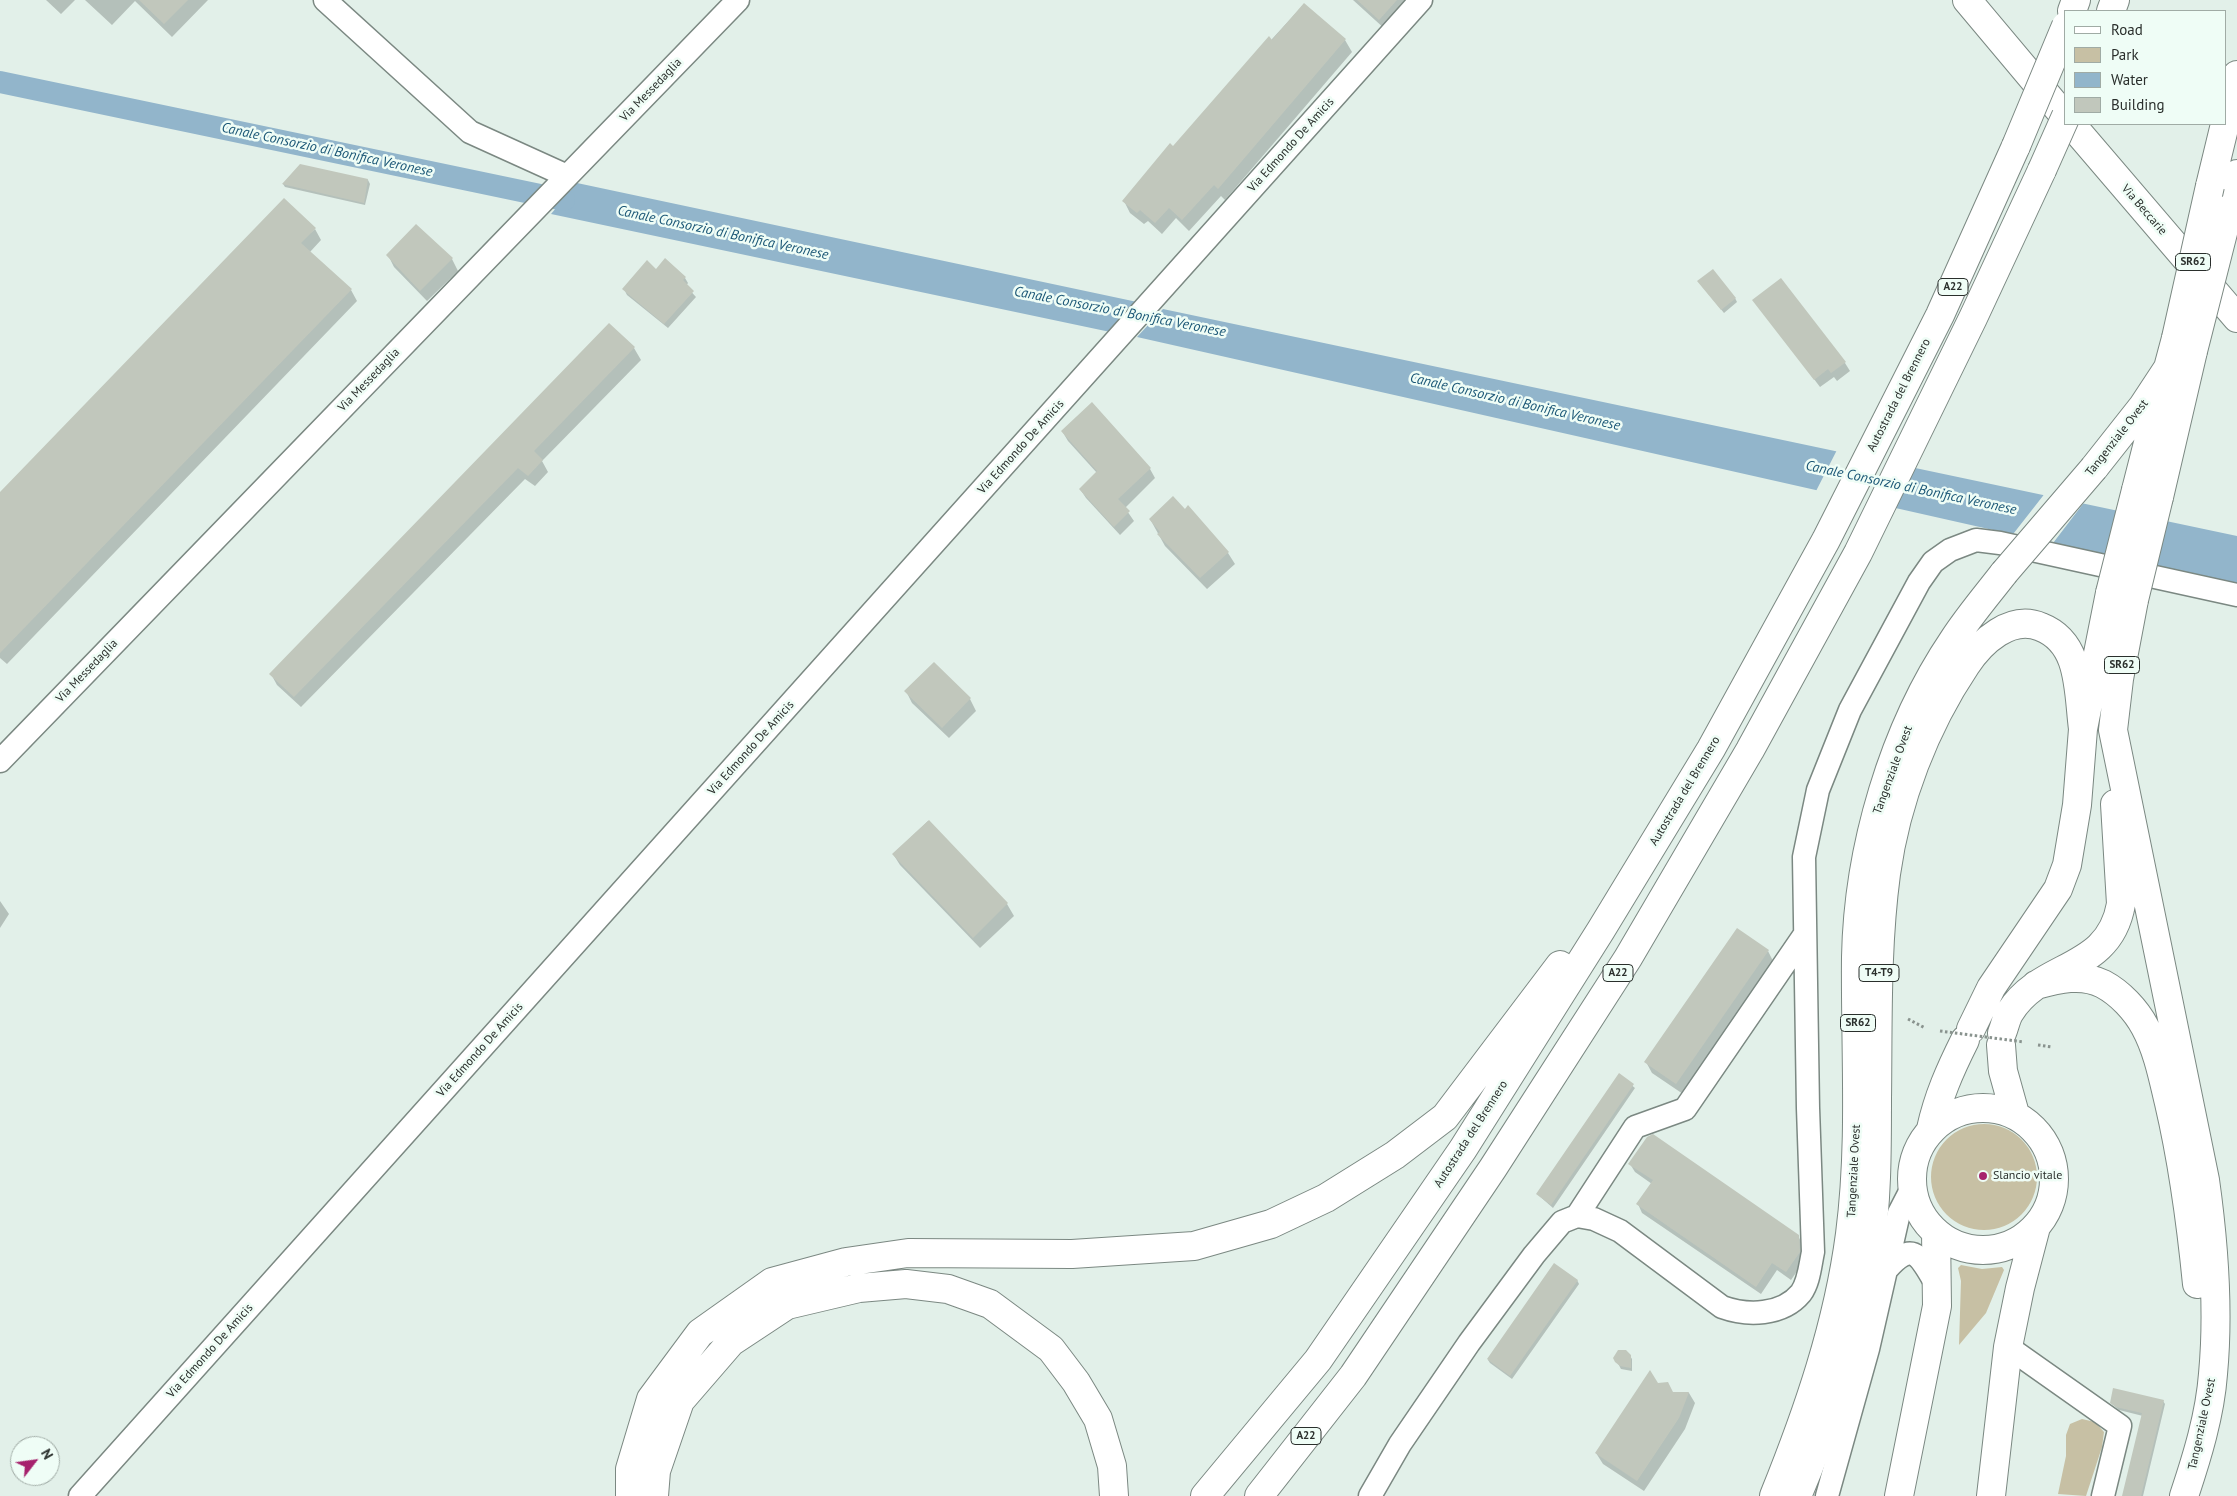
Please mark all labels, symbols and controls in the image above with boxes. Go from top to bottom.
legend [2064,10,2227,125]
text: Road [2111,20,2143,39]
text: Park [2111,45,2139,64]
street label: Via Messedaglia [617,55,685,125]
text: Water [2111,70,2148,89]
street label: Via Edmondo De Amicis [1245,95,1337,195]
text: Building [2111,95,2165,114]
water label: Canale Consorzio di Bonifica Veronese [220,119,434,181]
street label: Via Beccarie [2118,182,2170,238]
water label: Canale Consorzio di Bonifica Veronese [616,202,830,264]
road number: SR62 [2176,253,2210,270]
road number: A22 [1938,278,1968,296]
water label: Canale Consorzio di Bonifica Veronese [1013,283,1227,341]
street label: Autostrada del Brennero [1864,336,1934,454]
street label: Via Messedaglia [335,345,403,415]
water label: Canale Consorzio di Bonifica Veronese [1408,370,1622,434]
street label: Via Edmondo De Amicis [975,397,1067,497]
street label: Tangenziale Ovest [2083,397,2151,479]
water label: Canale Consorzio di Bonifica Veronese [1804,457,2018,519]
street label: Via Messedaglia [53,636,121,706]
road number: SR62 [2104,656,2140,674]
street label: Via Edmondo De Amicis [705,698,797,798]
street label: Tangenziale Ovest [1870,724,1916,816]
street label: Autostrada del Brennero [1647,734,1723,848]
road number: A22 [1603,964,1633,981]
road number: T4-T9 [1859,964,1899,981]
street label: Via Edmondo De Amicis [434,1000,526,1100]
road number: SR62 [1840,1014,1876,1032]
street label: Autostrada del Brennero [1431,1078,1511,1190]
street label: Tangenziale Ovest [1844,1124,1864,1218]
place label: Slancio vitale [1993,1169,2062,1183]
marker: Slancio vitale [1977,1170,1989,1182]
street label: Via Edmondo De Amicis [164,1301,256,1401]
street label: Tangenziale Ovest [2185,1377,2219,1471]
road number: A22 [1291,1428,1321,1444]
north arrow [10,1436,60,1486]
text: N [37,1446,57,1462]

